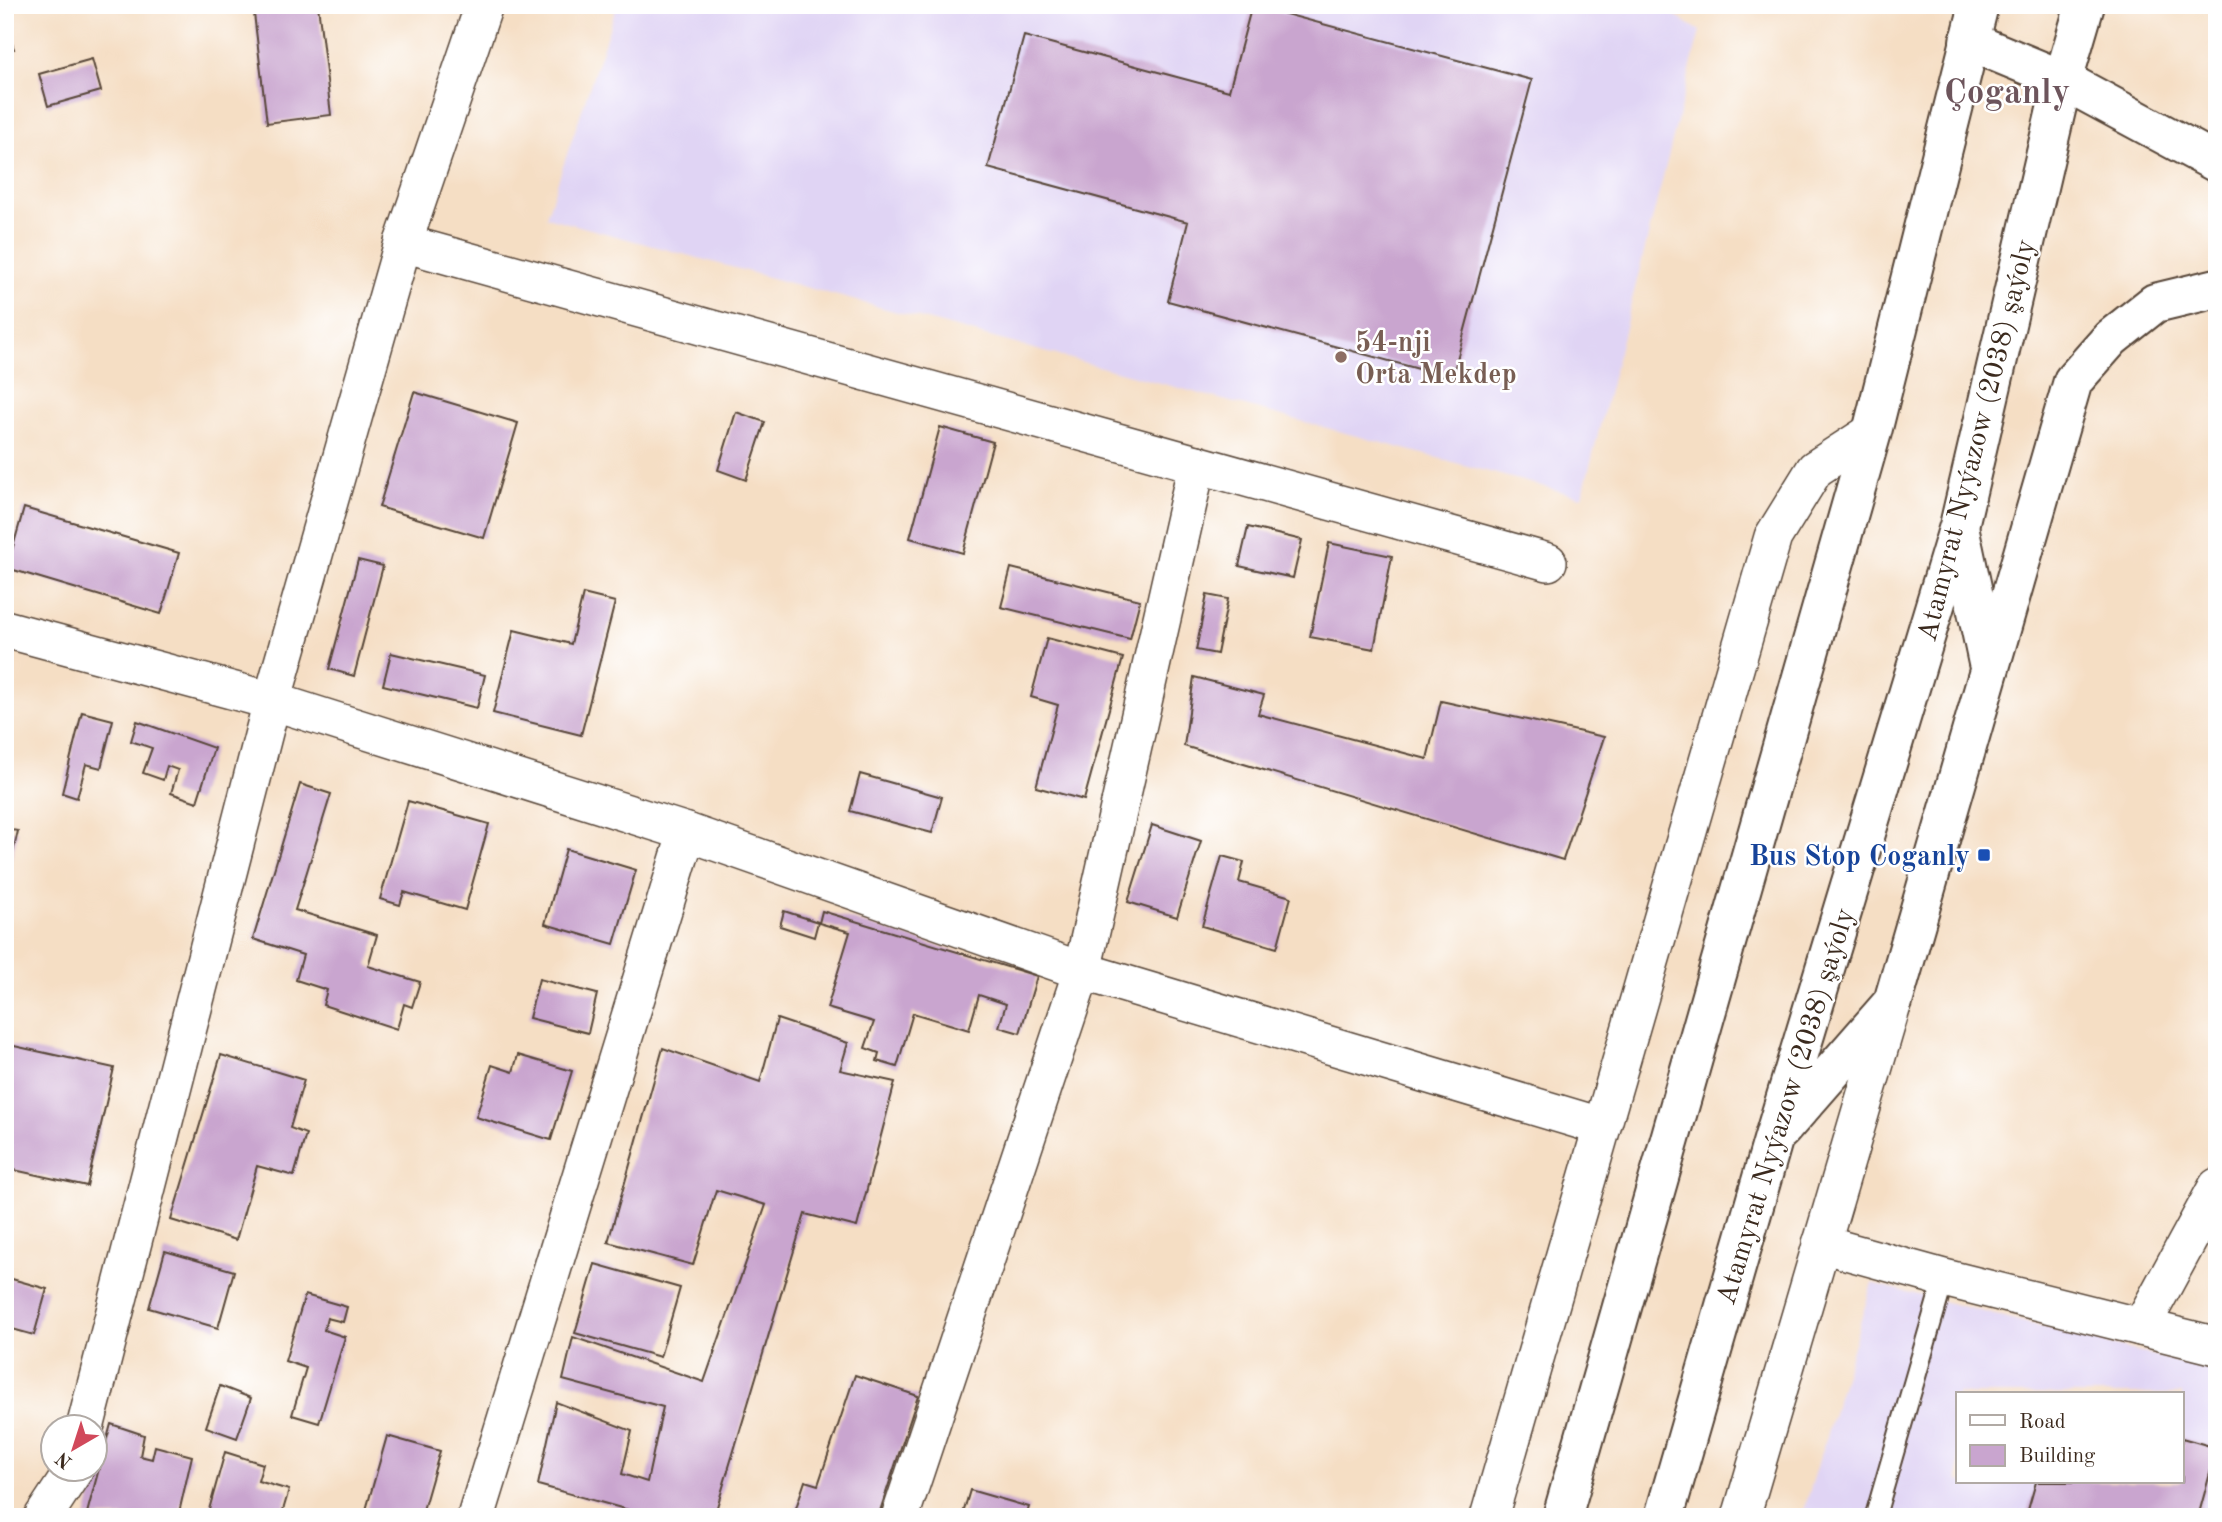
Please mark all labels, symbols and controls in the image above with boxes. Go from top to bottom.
district label: Çoganly [1944,76,2070,111]
street label: Atamyrat Nyýazow (2038) şaýoly [1914,237,2042,645]
place label: 54-nji Orta Mekdep [1355,330,1517,390]
marker: 54-nji Orta Mekdep [1333,349,1349,365]
place label: Bus Stop Coganly [1749,844,1970,872]
marker: Bus Stop Coganly [1976,847,1992,863]
street label: Atamyrat Nyýazow (2038) şaýoly [1713,905,1861,1309]
legend [1956,1392,2184,1484]
text: Road [2019,1412,2066,1433]
north arrow [38,1414,108,1484]
text: Building [2019,1446,2096,1467]
text: N [53,1447,76,1471]

